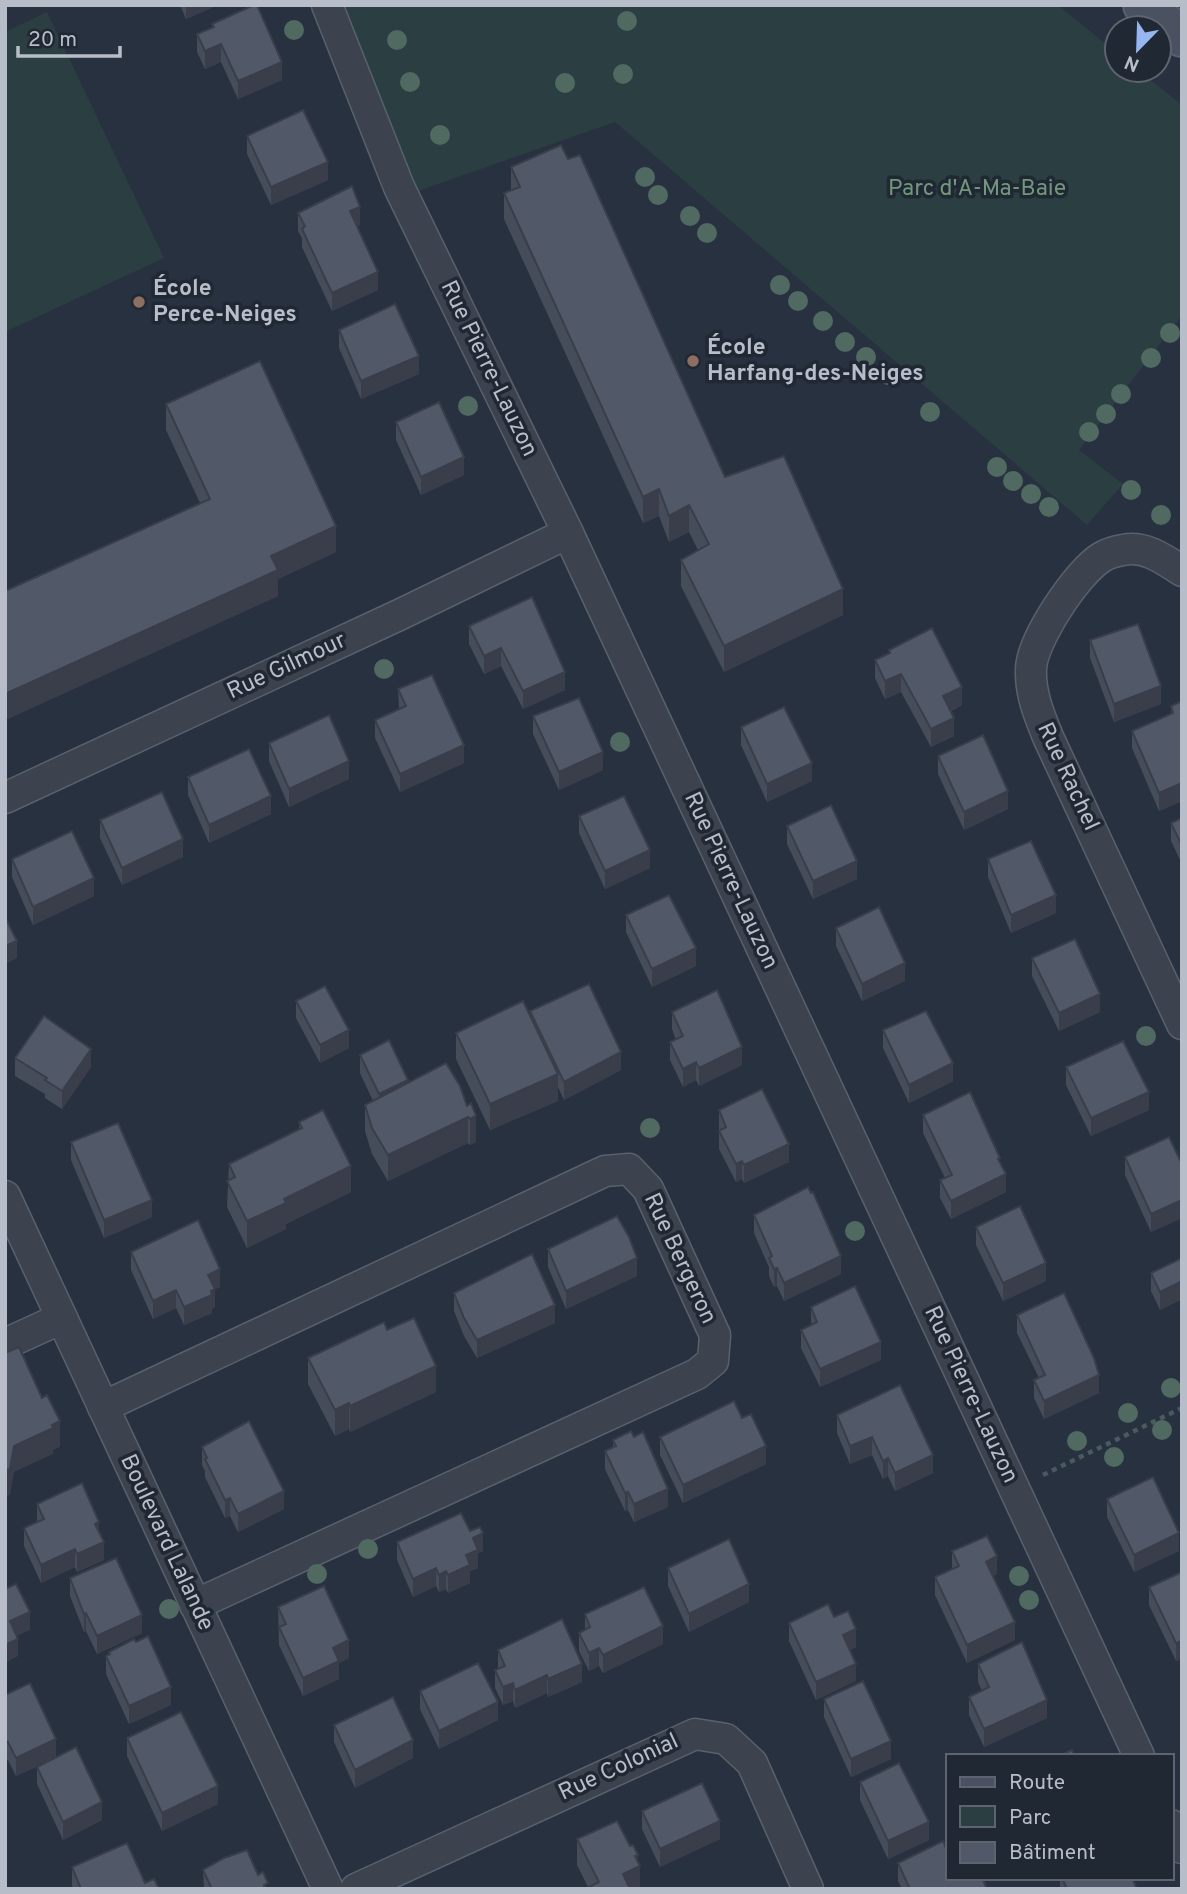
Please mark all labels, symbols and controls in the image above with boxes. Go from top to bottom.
scale bar [18,14,119,58]
north arrow [1103,14,1173,84]
text: 20 m [28,27,77,54]
text: N [1121,49,1143,77]
park label: Parc d'A-Ma-Baie [888,175,1066,204]
place label: École Perce-Neiges [153,274,297,330]
street label: Rue Pierre-Lauzon [433,276,543,462]
marker: École Perce-Neiges [131,294,147,310]
place label: École Harfang-des-Neiges [707,333,924,389]
marker: École Harfang-des-Neiges [685,353,701,369]
street label: Rue Gilmour [223,627,351,707]
street label: Rue Rachel [1029,718,1105,836]
street label: Rue Pierre-Lauzon [676,788,784,974]
street label: Rue Bergeron [636,1189,722,1329]
street label: Rue Pierre-Lauzon [916,1302,1024,1488]
street label: Boulevard Lalande [112,1450,220,1636]
street label: Rue Colonial [554,1728,684,1808]
legend [946,1754,1173,1880]
text: Route [1009,1770,1065,1797]
text: Parc [1009,1805,1051,1832]
text: Bâtiment [1009,1840,1096,1867]

